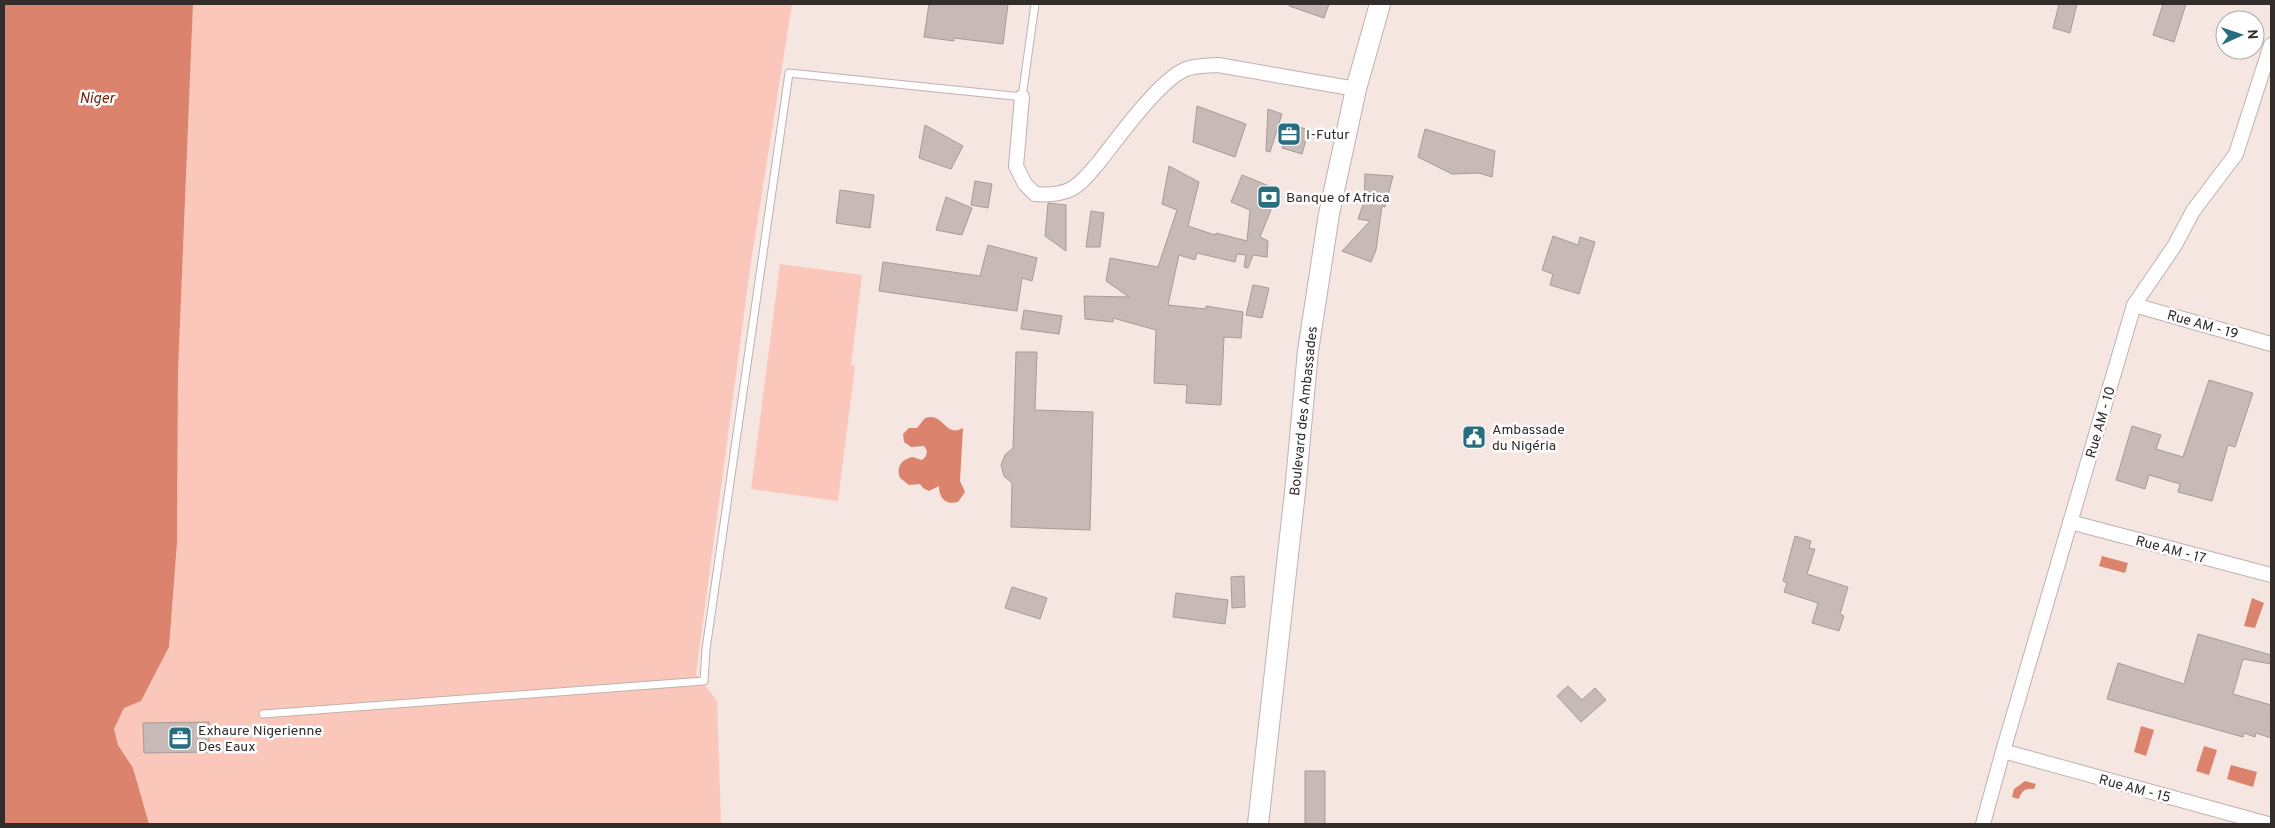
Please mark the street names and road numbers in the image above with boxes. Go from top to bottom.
street label: Rue AM - 19 [2165,307,2240,344]
street label: Boulevard des Ambassades [1287,326,1322,497]
street label: Rue AM - 10 [2083,384,2120,460]
street label: Rue AM - 17 [2133,533,2208,568]
street label: Rue AM - 15 [2097,772,2172,807]

